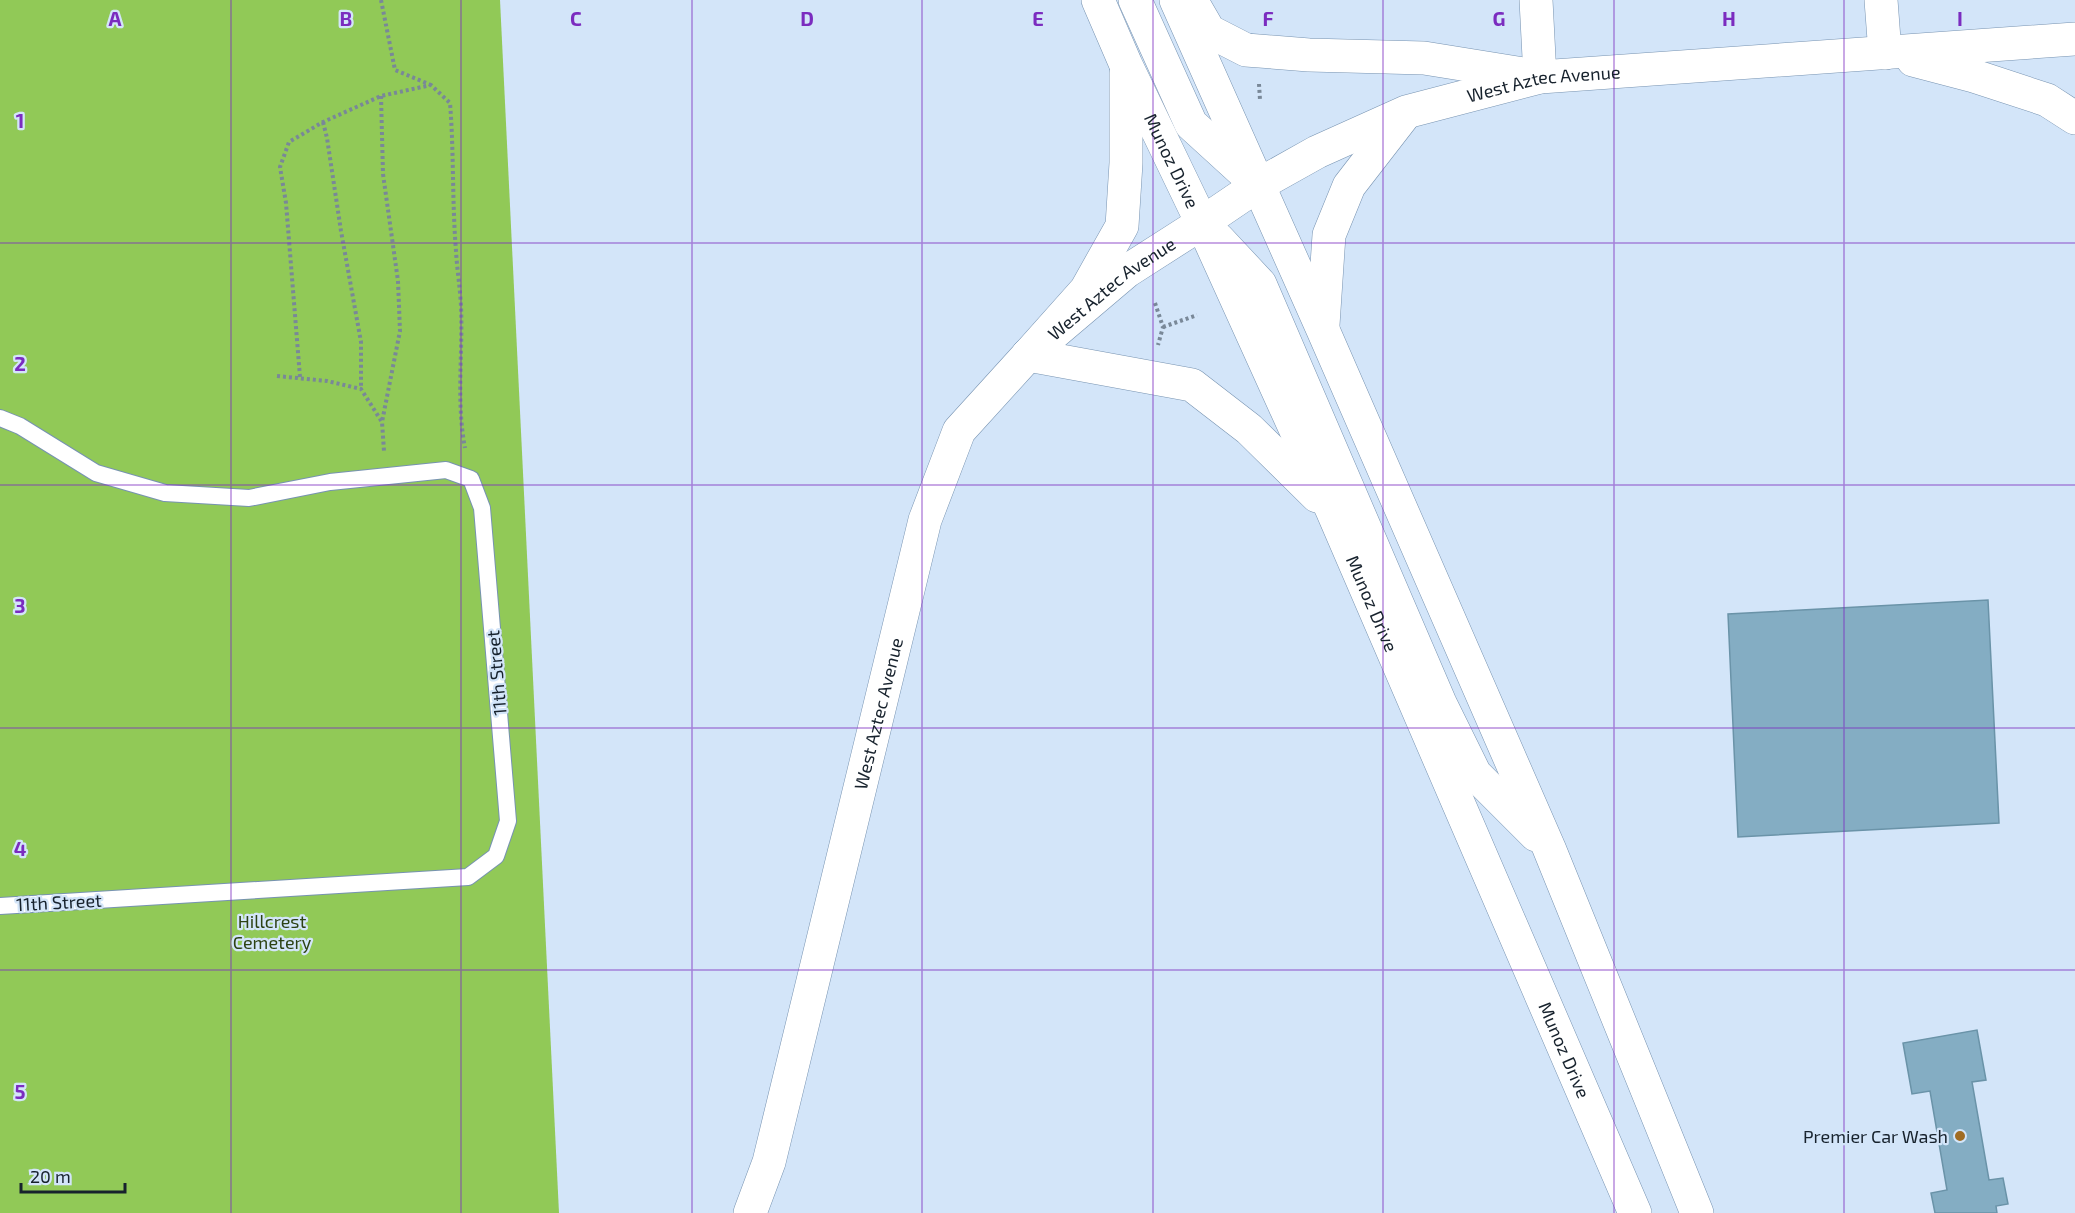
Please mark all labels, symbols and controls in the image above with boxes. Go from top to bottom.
text: A [108,6,122,30]
text: B [340,6,352,30]
text: C [570,6,582,30]
text: D [800,6,814,30]
text: E [1032,6,1044,30]
text: F [1262,6,1274,30]
text: G [1493,6,1505,30]
text: H [1722,6,1736,30]
text: I [1957,6,1963,30]
street label: West Aztec Avenue [1464,60,1621,107]
text: 1 [16,108,24,132]
street label: Munoz Drive [1140,110,1204,212]
street label: West Aztec Avenue [1043,232,1179,345]
text: 2 [14,351,26,375]
street label: Munoz Drive [1342,552,1403,655]
text: 3 [14,593,26,617]
street label: 11th Street [481,629,511,717]
street label: West Aztec Avenue [849,635,907,792]
text: 4 [14,836,27,860]
street label: 11th Street [16,889,102,915]
park label: Hillcrest Cemetery [233,910,312,953]
street label: Munoz Drive [1534,998,1595,1101]
text: 5 [14,1079,26,1103]
place label: Premier Car Wash [1803,1125,1948,1147]
marker: Premier Car Wash [1953,1129,1967,1143]
scale bar [21,1156,124,1194]
text: 20 m [30,1165,71,1187]

